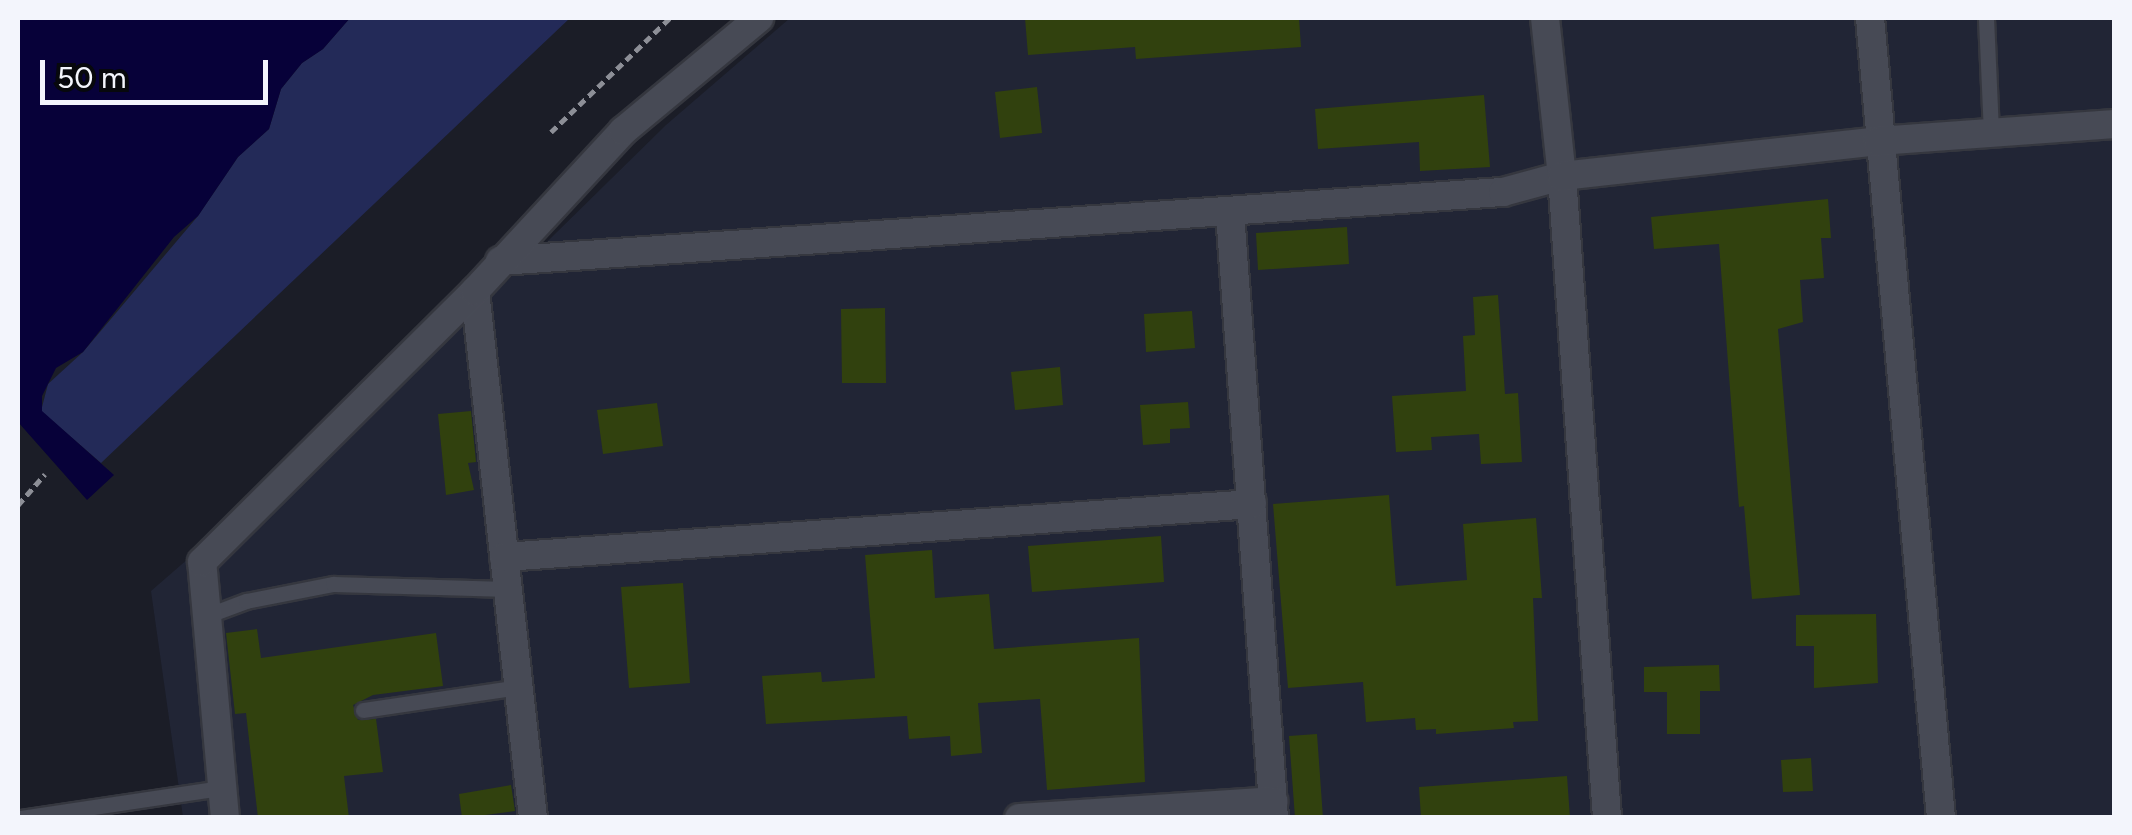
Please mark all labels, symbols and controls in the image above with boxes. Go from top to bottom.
scale bar [45,40,272,102]
text: 50 m [57,59,126,96]

